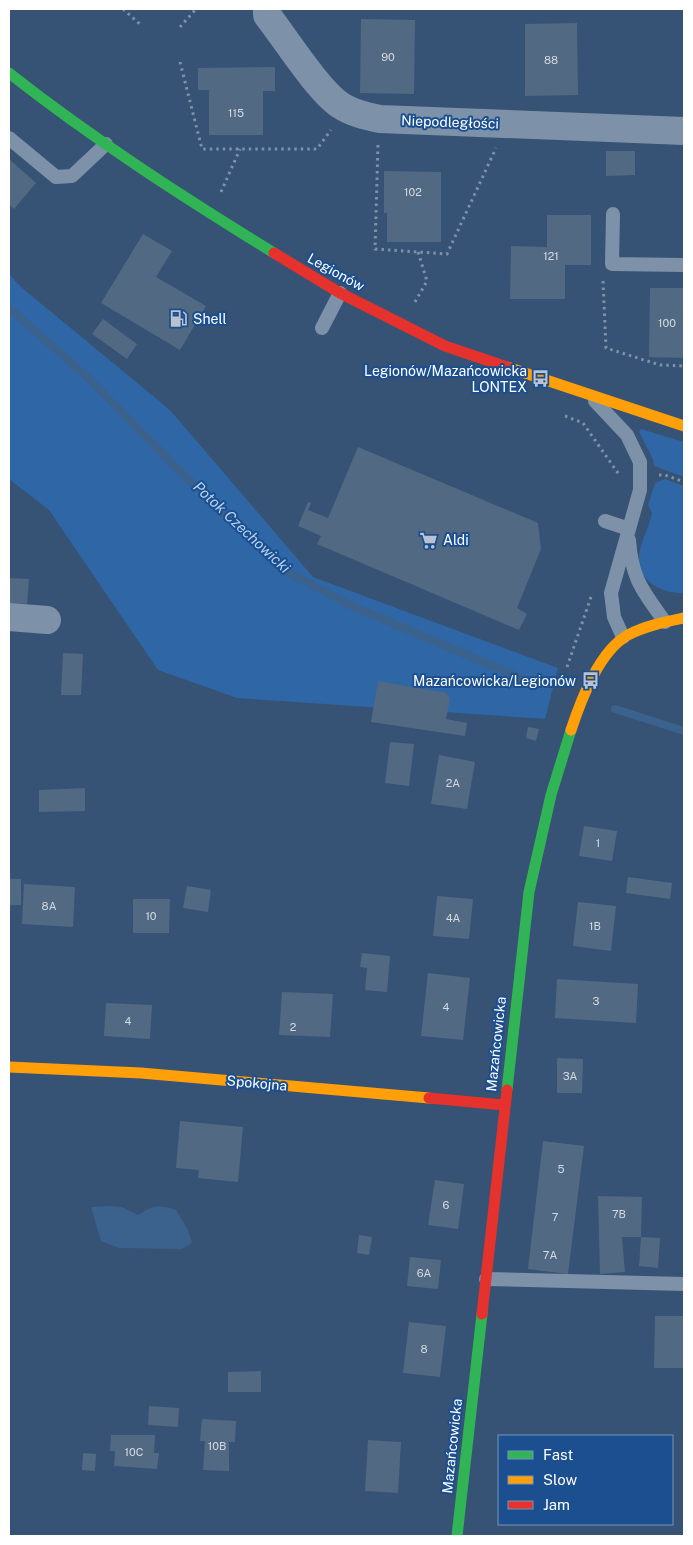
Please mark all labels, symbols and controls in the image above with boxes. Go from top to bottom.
house number: 90 [381,51,395,63]
house number: 88 [544,54,558,66]
house number: 115 [228,107,244,119]
street label: Niepodległości [401,112,499,132]
house number: 102 [404,186,422,198]
street label: Legionów [305,250,367,294]
house number: 121 [543,250,559,262]
fuel station icon: Shell [169,309,189,329]
place label: Shell [193,311,227,327]
house number: 100 [658,317,676,329]
place label: Legionów/Mazańcowicka LONTEX [364,363,527,395]
bus stop icon: Legionów/Mazańcowicka LONTEX [531,369,551,389]
water label: Potok Czechowicki [190,478,294,576]
supermarket icon: Aldi [419,530,439,550]
place label: Aldi [443,532,469,548]
bus stop icon: Mazańcowicka/Legionów [580,671,600,691]
place label: Mazańcowicka/Legionów [413,673,576,689]
house number: 2A [446,777,460,789]
house number: 1 [596,837,600,849]
house number: 8A [42,900,57,912]
house number: 10 [145,910,157,922]
house number: 4A [446,912,461,924]
house number: 1B [589,920,601,932]
house number: 3 [593,995,600,1007]
street label: Mazańcowicka [483,996,509,1092]
house number: 4 [443,1001,450,1013]
house number: 4 [125,1015,132,1027]
house number: 2 [290,1021,297,1033]
house number: 3A [563,1070,578,1082]
street label: Spokojna [226,1072,288,1094]
house number: 5 [557,1163,565,1175]
house number: 6 [443,1199,450,1211]
house number: 7B [612,1208,626,1220]
house number: 7 [552,1211,559,1223]
house number: 7A [543,1249,557,1261]
house number: 6A [417,1267,432,1279]
house number: 8 [420,1343,428,1355]
street label: Mazańcowicka [439,1398,465,1494]
legend [498,1435,673,1525]
house number: 10B [208,1440,226,1452]
house number: 10C [125,1446,143,1458]
text: Fast [543,1446,573,1463]
text: Slow [543,1471,578,1488]
text: Jam [543,1496,570,1513]

